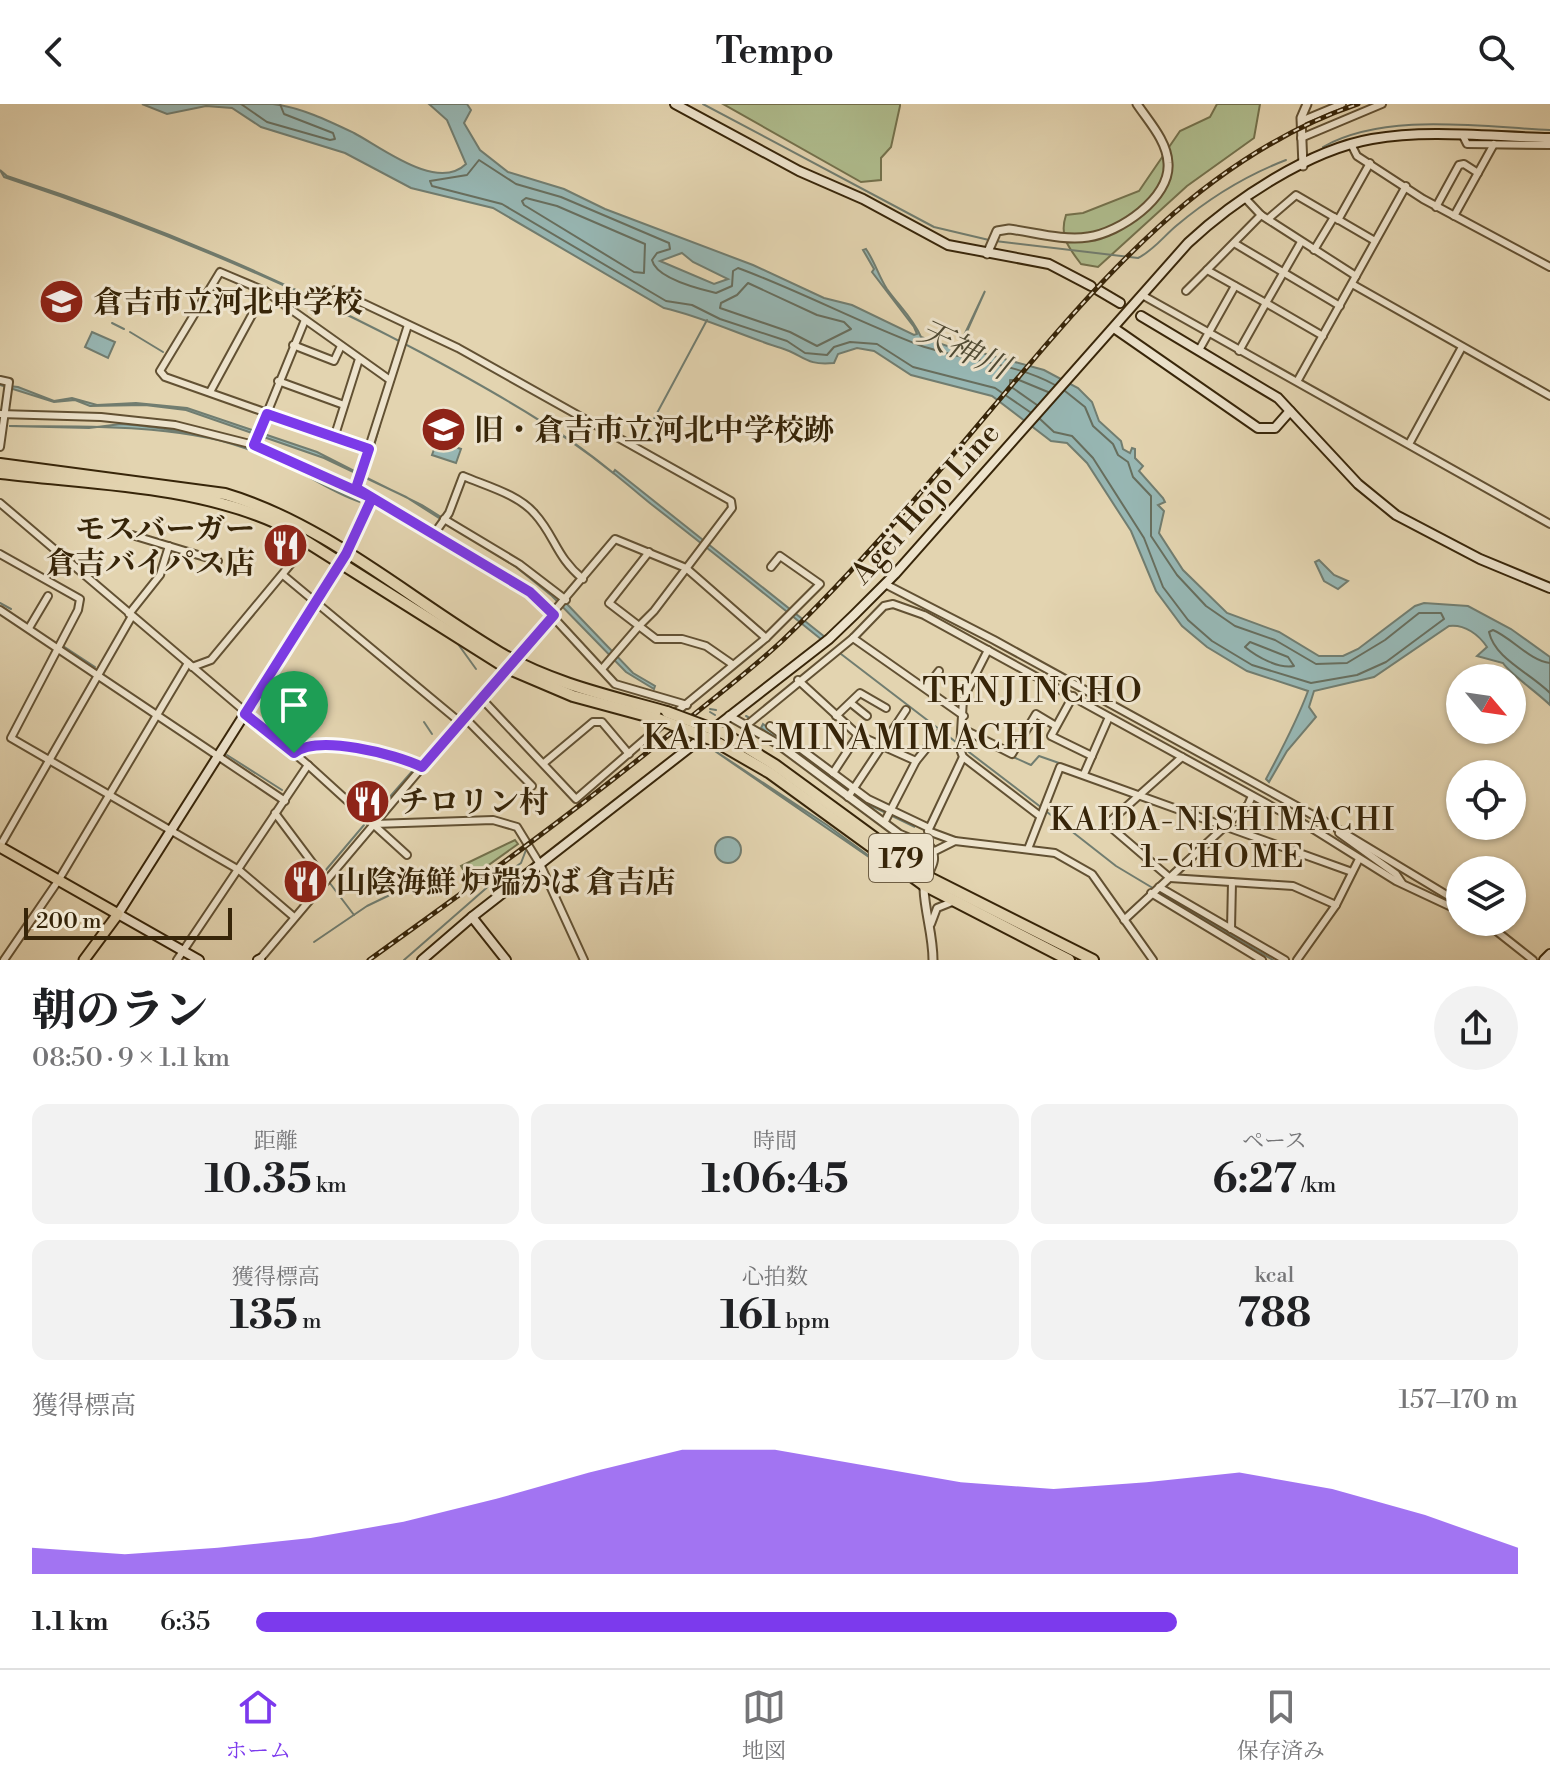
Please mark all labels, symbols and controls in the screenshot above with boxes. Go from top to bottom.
icon: back [32,30,76,74]
text: Tempo [716,30,834,75]
icon: search [1474,30,1518,74]
school or university icon: 倉吉市立河北中学校 [38,278,86,326]
place label: 倉吉市立河北中学校 [93,284,363,322]
water label: 天神川 [912,311,1018,390]
school or university icon: 旧・倉吉市立河北中学校跡 [419,406,467,454]
place label: 旧・倉吉市立河北中学校跡 [474,412,834,450]
street label: Agei Hojo Line [843,415,1008,593]
place label: モスバーガー 倉吉バイパス店 [46,511,255,583]
restaurant icon: モスバーガー 倉吉バイパス店 [262,522,310,570]
north arrow [1446,664,1526,744]
map controls [1446,664,1526,936]
pin [260,671,328,753]
district label: TENJINCHO [922,671,1144,713]
icon: arrive [272,683,316,727]
district label: KAIDA-MINAMIMACHI [643,718,1047,760]
button: locate [1446,760,1526,840]
restaurant icon: チロリン村 [344,778,392,826]
place label: チロリン村 [399,784,549,822]
district label: KAIDA-NISHIMACHI 1-CHOME [1050,800,1396,877]
road number: 179 [869,834,933,882]
button: layers [1446,856,1526,936]
restaurant icon: 山陰海鮮 炉端かば 倉吉店 [281,858,329,906]
place label: 山陰海鮮 炉端かば 倉吉店 [336,864,676,902]
scale bar [24,904,232,940]
text: 200 m [36,908,102,935]
text: 朝のラン [32,984,208,1039]
button: share [1434,986,1518,1070]
text: 08:50 · 9 × 1.1 km [32,1042,230,1074]
text: 距離 [254,1128,298,1155]
text: 時間 [753,1128,797,1155]
text: ペース [1242,1128,1307,1155]
text: 10.35 [205,1155,311,1205]
text: 1:06:45 [701,1155,848,1205]
text: 6:27 [1212,1155,1297,1205]
text: km [311,1172,347,1199]
text: /km [1297,1172,1336,1199]
text: kcal [1254,1262,1294,1289]
text: 獲得標高 [232,1264,320,1291]
text: 心拍数 [742,1264,808,1291]
text: 788 [1237,1289,1311,1339]
text: 135 [230,1291,298,1341]
text: 161 [720,1291,781,1341]
text: m [298,1308,322,1335]
text: bpm [781,1308,830,1335]
text: 157–170 m [1399,1384,1518,1416]
text: 獲得標高 [32,1390,136,1422]
text: 1.1 km [32,1606,108,1638]
text: 6:35 [160,1606,210,1638]
tab: ホーム [225,1685,291,1765]
tab: 地図 [742,1685,786,1765]
tab: 保存済み [1237,1685,1325,1765]

